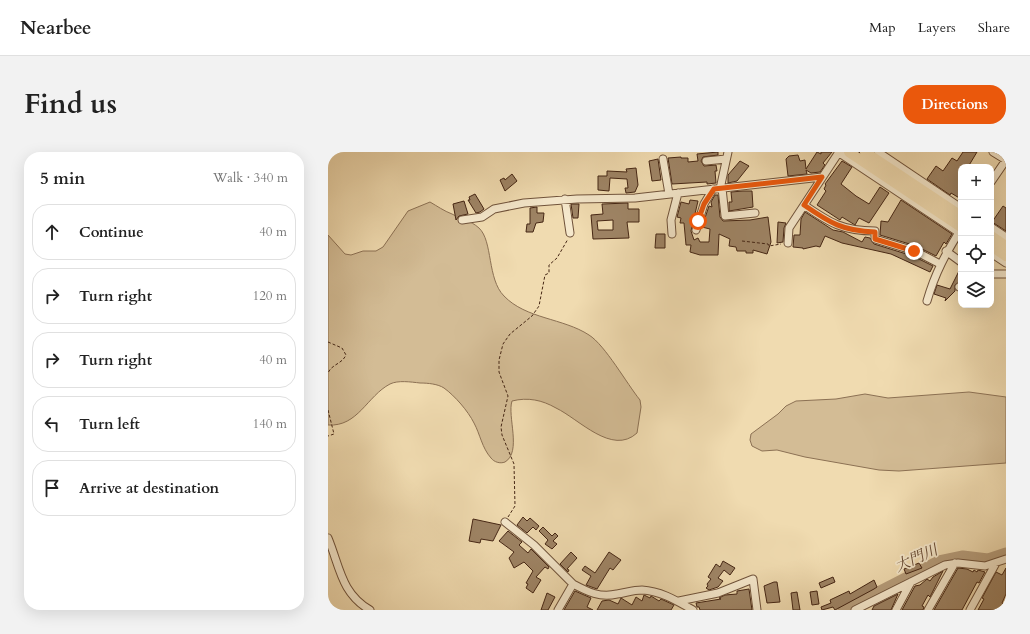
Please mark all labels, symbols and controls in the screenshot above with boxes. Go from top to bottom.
text: Nearbee [20,15,91,41]
text: Map [869,18,896,37]
text: Layers [918,18,956,37]
text: Share [978,18,1010,37]
text: Find us [24,85,117,123]
button: Directions [903,85,1006,124]
map controls [958,164,994,308]
button: + [958,164,994,200]
text: 5 min [40,167,85,190]
text: Walk · 340 m [213,169,288,187]
button: − [958,200,994,236]
route start [689,212,707,230]
icon: ahead [41,221,63,243]
text: Continue [79,222,144,242]
text: 40 m [259,223,287,241]
button: locate [958,236,994,272]
route end [905,242,923,260]
button: layers [958,272,994,308]
icon: right [41,285,63,307]
text: Turn right [79,286,152,306]
text: 120 m [253,287,287,305]
icon: right [41,349,63,371]
text: Turn right [79,350,152,370]
text: 40 m [259,351,287,369]
icon: left [41,413,63,435]
text: Turn left [79,414,140,434]
text: 140 m [253,415,287,433]
icon: arrive [41,477,63,499]
text: Arrive at destination [79,478,219,498]
water label: 大門川 [891,539,942,576]

